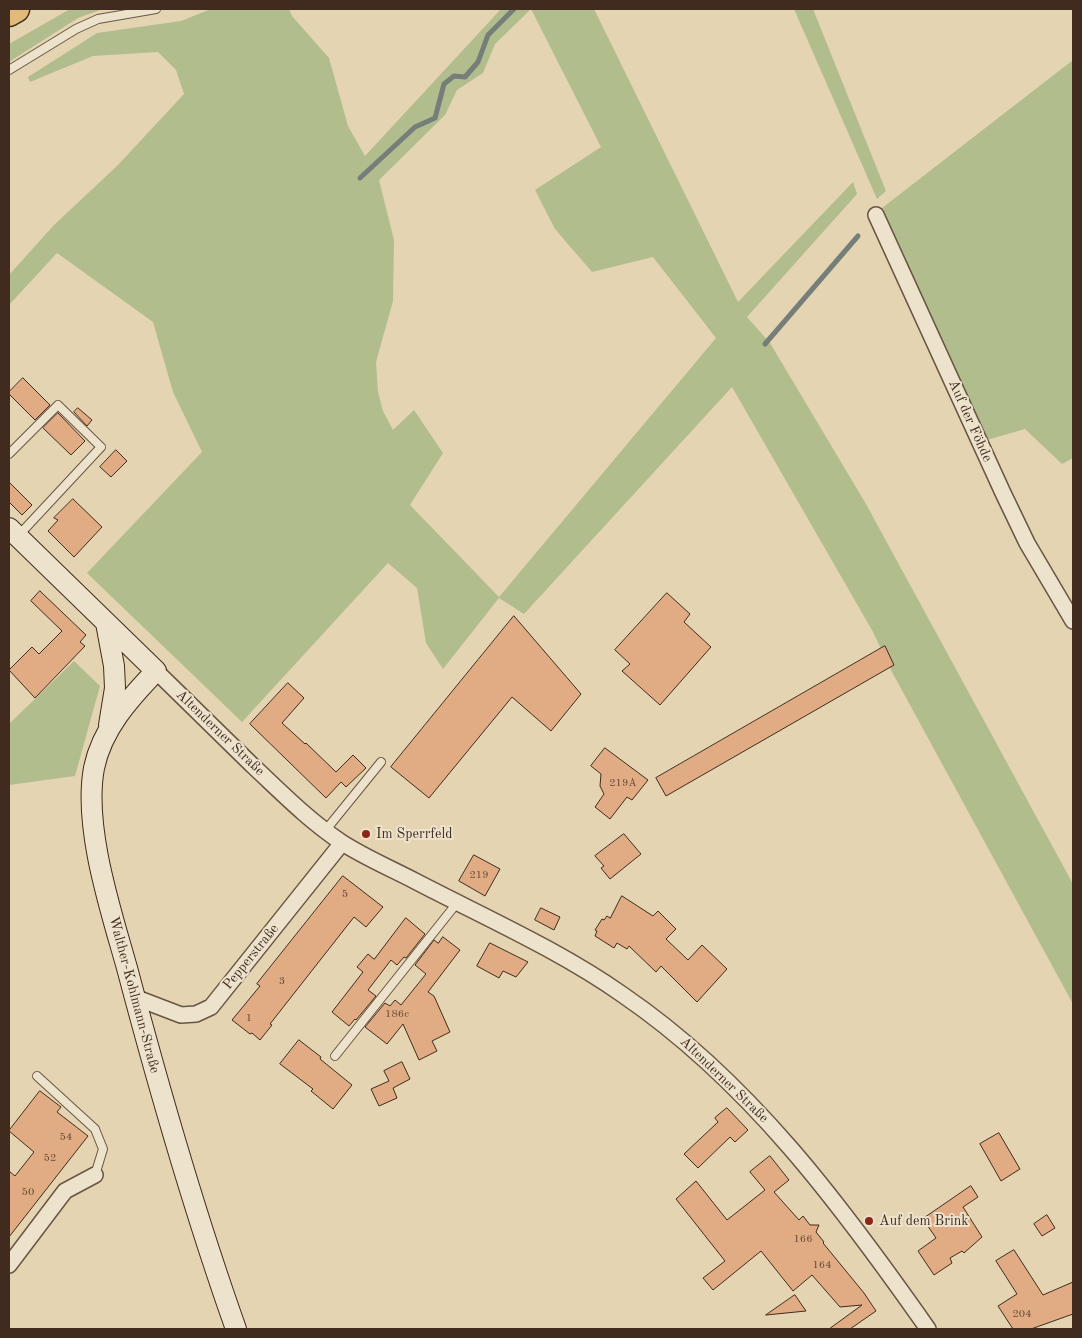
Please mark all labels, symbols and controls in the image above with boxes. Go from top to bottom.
street label: Auf der Föhde [944,377,996,465]
street label: Altenderner Straße [172,686,268,780]
house number: 219A [609,776,637,790]
place label: Im Sperrfeld [376,826,453,842]
marker: Im Sperrfeld [360,828,372,840]
house number: 219 [469,868,489,882]
house number: 5 [342,887,348,901]
street label: Walther-Kohlmann-Straße [105,915,163,1075]
street label: Pepperstraße [220,921,282,993]
house number: 3 [279,974,285,988]
house number: 186c [385,1007,409,1021]
house number: 1 [246,1011,252,1025]
street label: Altenderner Straße [676,1033,772,1127]
house number: 54 [60,1130,72,1144]
house number: 52 [44,1151,56,1165]
house number: 50 [22,1185,34,1199]
place label: Auf dem Brink [879,1213,969,1229]
marker: Auf dem Brink [863,1215,875,1227]
house number: 166 [793,1232,813,1246]
house number: 164 [812,1258,832,1272]
house number: 204 [1012,1307,1032,1321]

